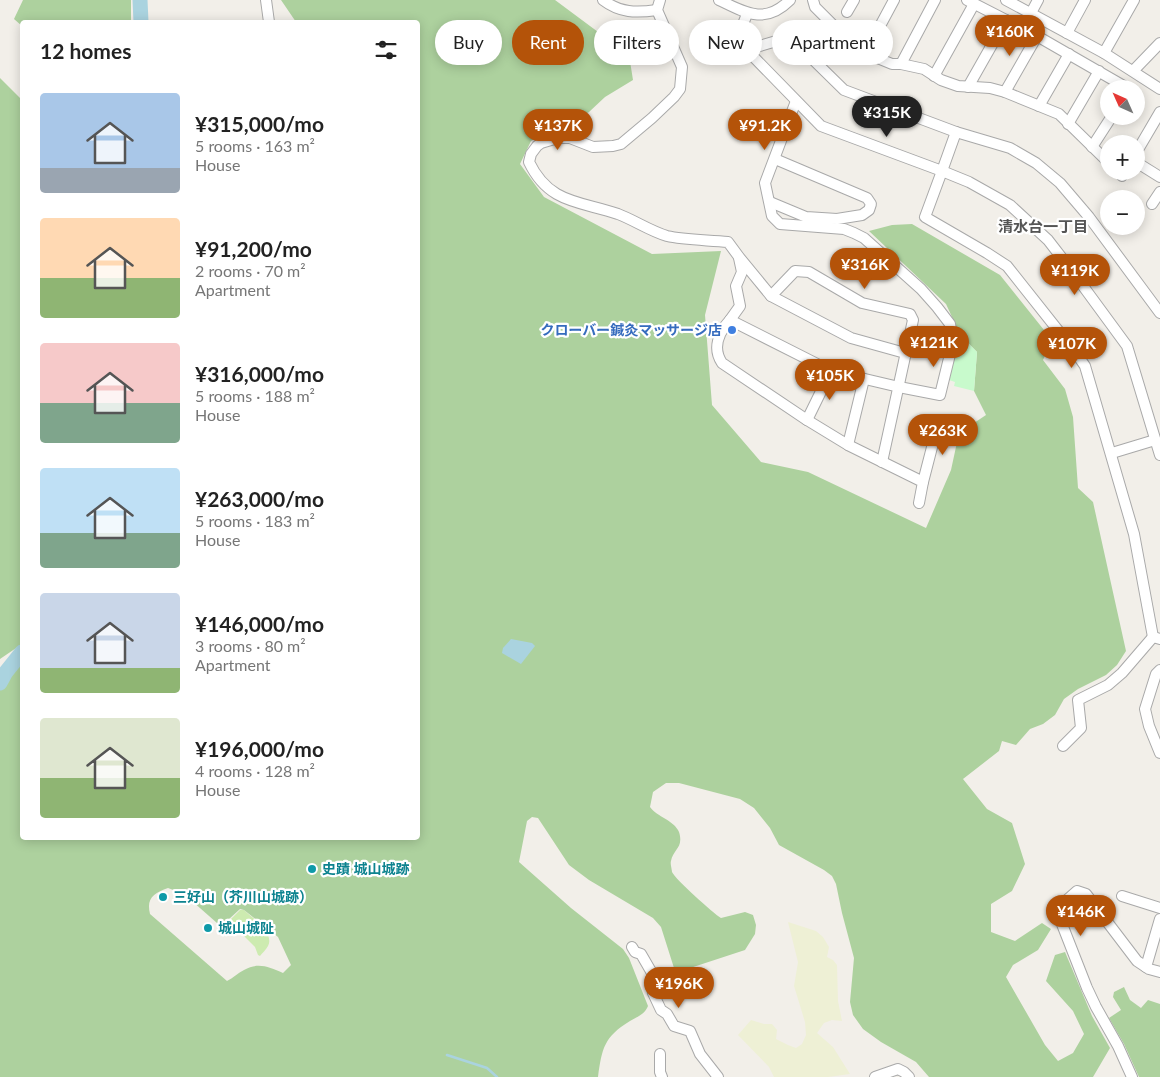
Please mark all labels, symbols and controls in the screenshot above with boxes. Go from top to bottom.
pin: ¥160K [975,15,1045,57]
chip: Buy [435,20,502,65]
chip: Rent [512,20,584,65]
chip: Filters [594,20,679,65]
chip: New [689,20,762,65]
chip: Apartment [772,20,893,65]
text: ¥160K [986,21,1034,40]
icon: filters [372,36,400,64]
text: 12 homes [40,38,131,63]
north arrow [1100,80,1145,125]
map controls [1100,80,1145,235]
pin: ¥315K [852,96,922,138]
text: ¥315K [863,102,911,121]
pin: ¥137K [523,108,593,151]
pin: ¥91.2K [724,108,806,151]
text: ¥315,000/mo [195,111,324,136]
icon: home [80,113,140,173]
text: ¥137K [534,115,582,134]
text: ¥91.2K [739,115,791,134]
button: + [1100,135,1145,180]
text: 5 rooms · 163 m² [195,136,315,155]
text: House [195,155,240,174]
button: − [1100,190,1145,235]
district label: 清水台一丁目 [998,217,1088,235]
text: ¥91,200/mo [195,236,312,261]
icon: home [80,238,140,298]
pin: ¥316K [830,248,900,290]
text: ¥316K [841,254,889,273]
pin: ¥119K [1040,254,1110,296]
text: ¥119K [1051,260,1099,279]
text: 2 rooms · 70 m² [195,261,306,280]
text: Apartment [195,280,270,299]
place label: クローバー鍼灸マッサージ店 [540,321,722,338]
marker: クローバー鍼灸マッサージ店 [726,324,738,336]
pin: ¥121K [899,326,969,368]
pin: ¥107K [1037,326,1107,369]
text: ¥121K [910,332,958,351]
text: ¥107K [1048,333,1096,352]
pin: ¥105K [795,358,865,401]
text: ¥316,000/mo [195,361,324,386]
icon: home [80,363,140,423]
text: ¥105K [806,365,854,384]
text: 5 rooms · 188 m² [195,386,315,405]
text: House [195,405,240,424]
pin: ¥263K [908,414,978,456]
text: ¥263K [919,420,967,439]
text: ¥263,000/mo [195,486,324,511]
icon: home [80,488,140,548]
text: 5 rooms · 183 m² [195,511,315,530]
text: House [195,530,240,549]
text: ¥146,000/mo [195,611,324,636]
icon: home [80,613,140,673]
text: 3 rooms · 80 m² [195,636,306,655]
text: Apartment [195,655,270,674]
text: ¥196,000/mo [195,736,324,761]
icon: home [80,738,140,798]
text: 4 rooms · 128 m² [195,761,315,780]
text: House [195,780,240,799]
place label: 史蹟 城山城跡 [322,860,409,877]
marker: 史蹟 城山城跡 [306,863,318,875]
place label: 三好山（芥川山城跡） [173,888,313,905]
marker: 三好山（芥川山城跡） [157,891,169,903]
pin: ¥146K [1046,894,1116,937]
text: ¥146K [1057,901,1105,920]
place label: 城山城阯 [218,919,274,936]
marker: 城山城阯 [202,922,214,934]
pin: ¥196K [644,966,714,1009]
text: ¥196K [655,973,703,992]

